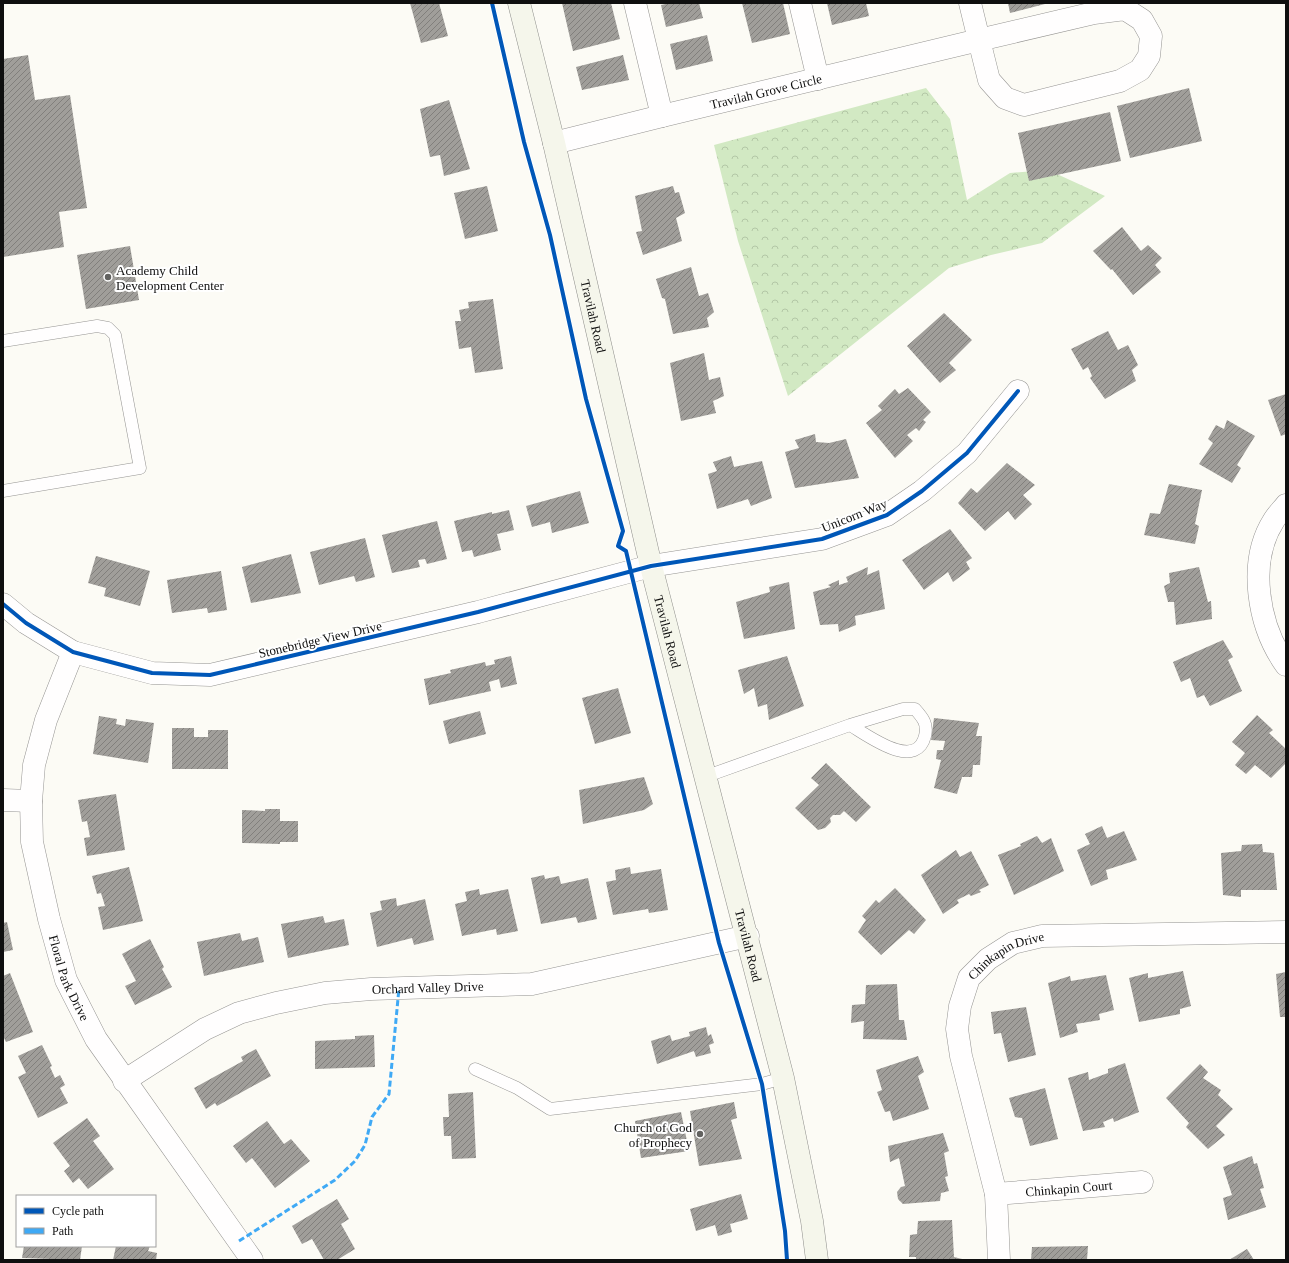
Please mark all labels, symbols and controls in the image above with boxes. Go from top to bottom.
street label: Travilah Grove Circle [708,71,823,112]
place label: Academy Child Development Center [116,263,225,293]
marker: Academy Child Development Center [103,272,113,282]
street label: Travilah Road [578,278,609,355]
street label: Unicorn Way [819,495,889,535]
street label: Travilah Road [651,594,684,670]
street label: Stonebridge View Drive [257,618,383,661]
street label: Travilah Road [732,908,765,984]
street label: Chinkapin Drive [965,929,1046,983]
street label: Floral Park Drive [46,933,93,1023]
street label: Orchard Valley Drive [372,979,484,997]
place label: Church of God of Prophecy [614,1120,692,1150]
marker: Church of God of Prophecy [695,1129,705,1139]
street label: Chinkapin Court [1025,1177,1113,1200]
legend [16,1195,156,1247]
text: Cycle path [52,1204,104,1218]
text: Path [52,1224,73,1238]

